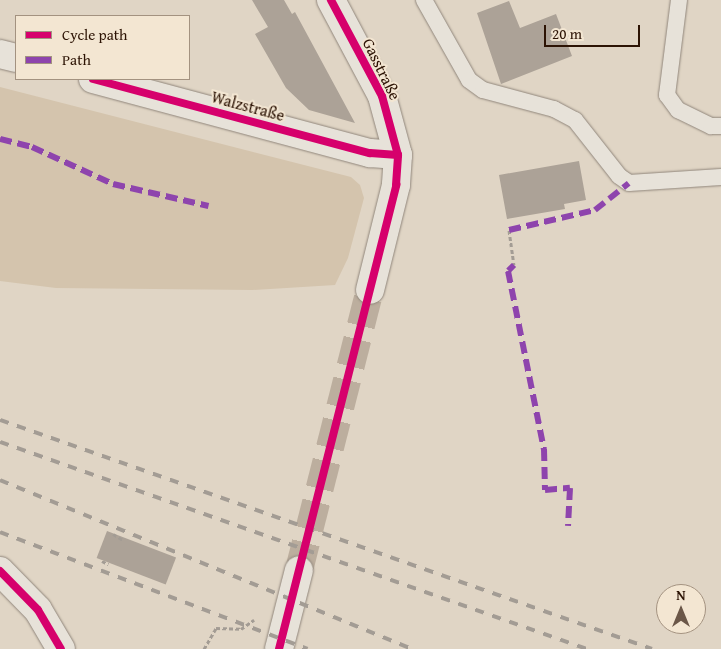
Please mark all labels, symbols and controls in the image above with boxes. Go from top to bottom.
legend [15,15,190,80]
scale bar [546,15,642,47]
text: 20 m [552,23,582,44]
text: Cycle path [62,24,128,45]
street label: Gasstraße [359,35,405,103]
text: Path [62,49,91,70]
street label: Walzstraße [209,87,287,125]
north arrow [656,584,706,634]
text: N [676,585,686,605]

